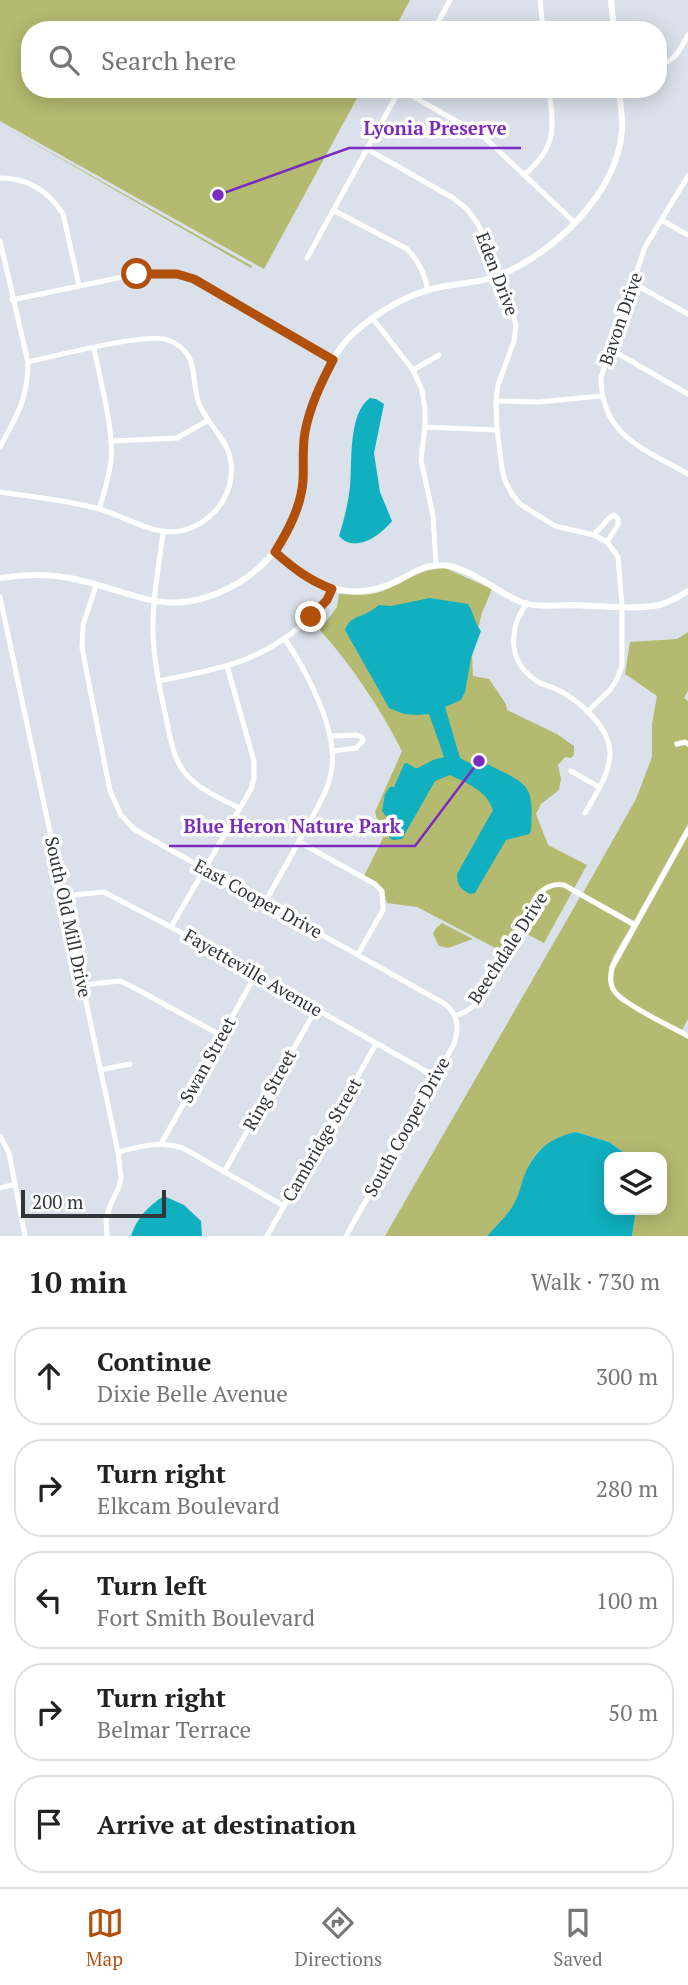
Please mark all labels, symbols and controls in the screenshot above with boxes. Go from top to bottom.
search box [21,21,667,98]
icon: search [45,41,83,79]
text: Search here [101,43,236,77]
callout: Lyonia Preserve [349,108,521,148]
text: Lyonia Preserve [363,115,507,140]
street label: Eden Drive [471,228,525,319]
route start [121,258,152,289]
street label: Bavon Drive [593,269,647,368]
route end [295,601,326,632]
callout: Blue Heron Nature Park [169,806,415,846]
text: Blue Heron Nature Park [183,813,402,838]
street label: South Old Mill Drive [40,834,98,999]
street label: East Cooper Drive [190,853,327,943]
street label: Beechdale Drive [462,887,552,1008]
street label: Fayetteville Avenue [180,923,327,1022]
street label: Swan Street [174,1012,241,1107]
street label: Ring Street [237,1044,301,1134]
street label: South Cooper Drive [358,1052,454,1201]
street label: Cambridge Street [276,1073,367,1206]
map controls [604,1152,667,1215]
button: layers [604,1152,667,1215]
scale bar [21,1187,166,1219]
text: 200 m [32,1189,83,1214]
text: 10 min [28,1262,127,1302]
text: Walk · 730 m [531,1266,660,1297]
text: Continue [97,1344,211,1378]
icon: ahead [30,1357,68,1395]
text: 300 m [596,1361,658,1392]
text: Dixie Belle Avenue [97,1378,288,1409]
text: Turn right [97,1456,226,1490]
icon: right [30,1469,68,1507]
text: 280 m [596,1473,658,1504]
text: Elkcam Boulevard [97,1490,280,1521]
text: Turn left [97,1568,207,1602]
icon: left [30,1581,68,1619]
text: 100 m [596,1585,658,1616]
text: Fort Smith Boulevard [97,1602,315,1633]
text: Turn right [97,1680,226,1714]
icon: right [30,1693,68,1731]
text: 50 m [608,1697,658,1728]
text: Belmar Terrace [97,1714,251,1745]
icon: arrive [30,1805,68,1843]
text: Arrive at destination [97,1807,356,1841]
tab: Map [86,1904,124,1971]
tab: Directions [295,1904,382,1971]
tab: Saved [553,1904,602,1971]

